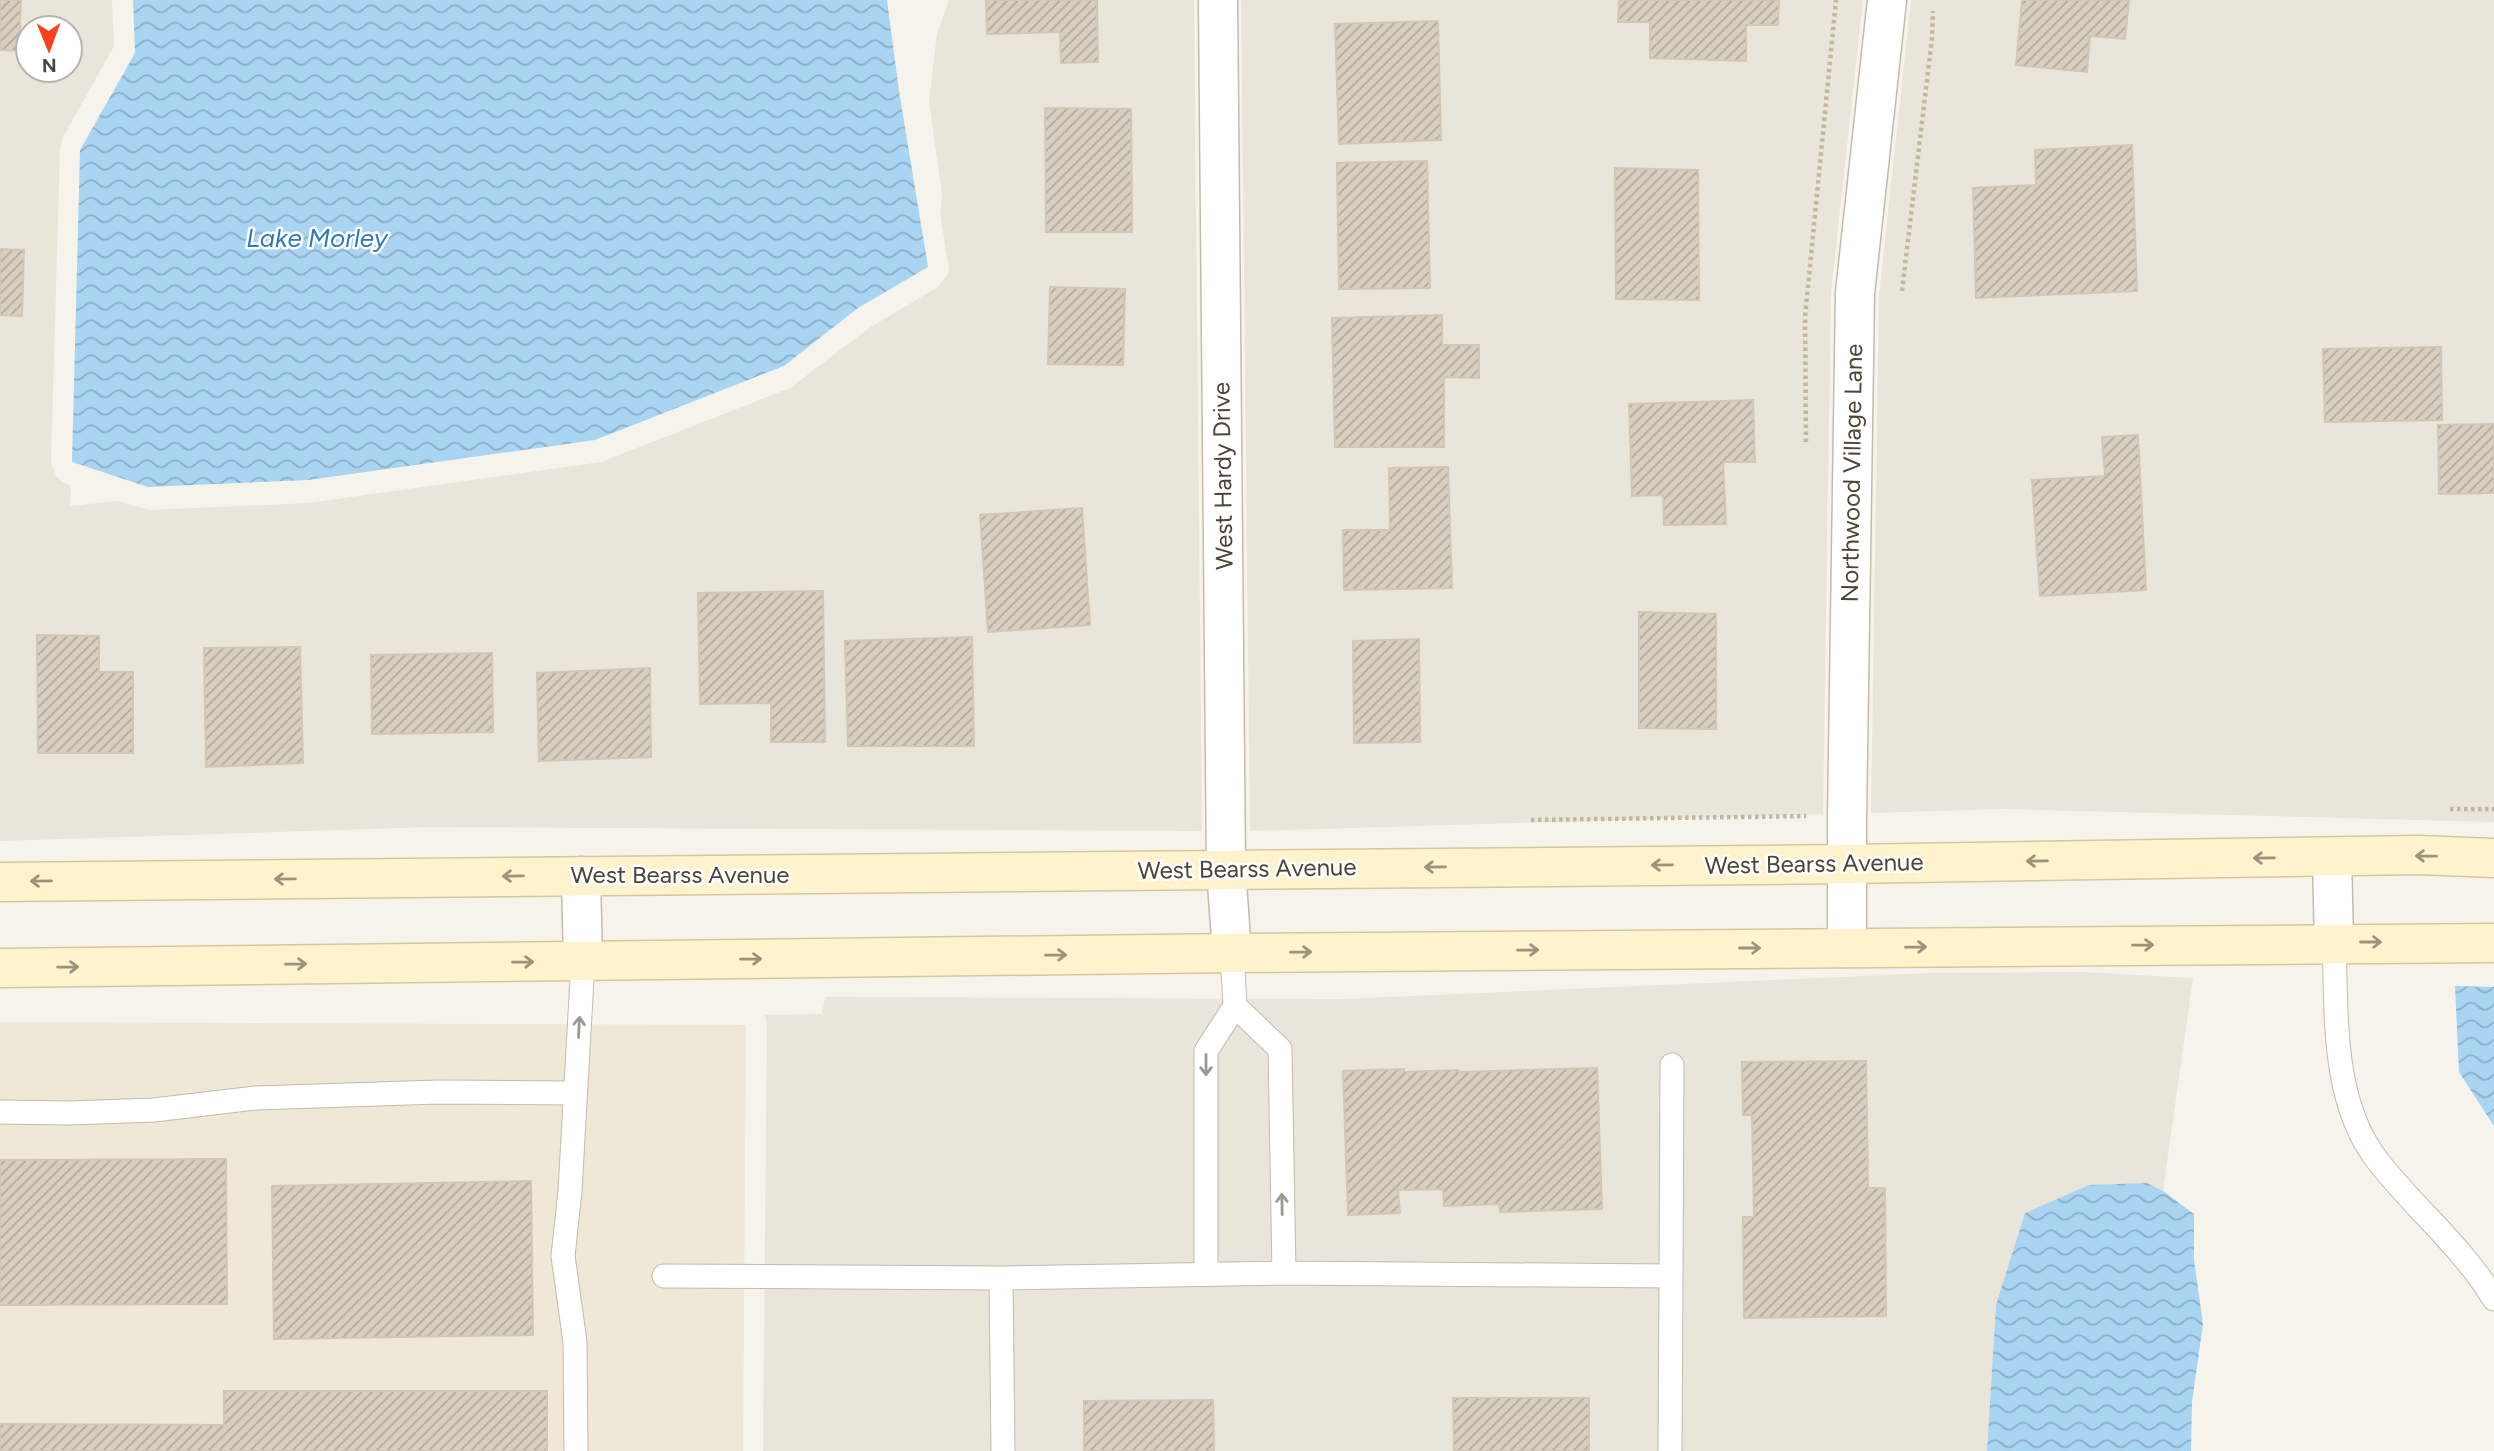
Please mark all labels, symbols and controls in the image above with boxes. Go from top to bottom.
north arrow [14,14,84,84]
text: N [42,54,57,77]
water label: Lake Morley [246,222,389,254]
street label: Northwood Village Lane [1835,343,1868,603]
street label: West Hardy Drive [1206,382,1239,570]
street label: West Bearss Avenue [1704,847,1924,880]
one-way arrow [2415,849,2438,862]
one-way arrow [2253,851,2276,865]
street label: West Bearss Avenue [1137,852,1357,885]
one-way arrow [2025,854,2048,868]
one-way arrow [1651,858,1674,872]
street label: West Bearss Avenue [571,860,789,889]
one-way arrow [1423,860,1446,874]
one-way arrow [502,870,525,883]
one-way arrow [274,872,297,886]
one-way arrow [29,874,52,888]
one-way arrow [2359,936,2382,949]
one-way arrow [2131,938,2154,951]
one-way arrow [1904,940,1927,954]
one-way arrow [1739,941,1762,955]
one-way arrow [1516,943,1539,957]
one-way arrow [1289,945,1312,959]
one-way arrow [1044,948,1067,962]
one-way arrow [739,952,762,966]
one-way arrow [511,955,534,969]
one-way arrow [284,957,307,971]
one-way arrow [56,960,79,974]
one-way arrow [573,1016,586,1039]
one-way arrow [1199,1053,1213,1076]
one-way arrow [1276,1193,1289,1216]

